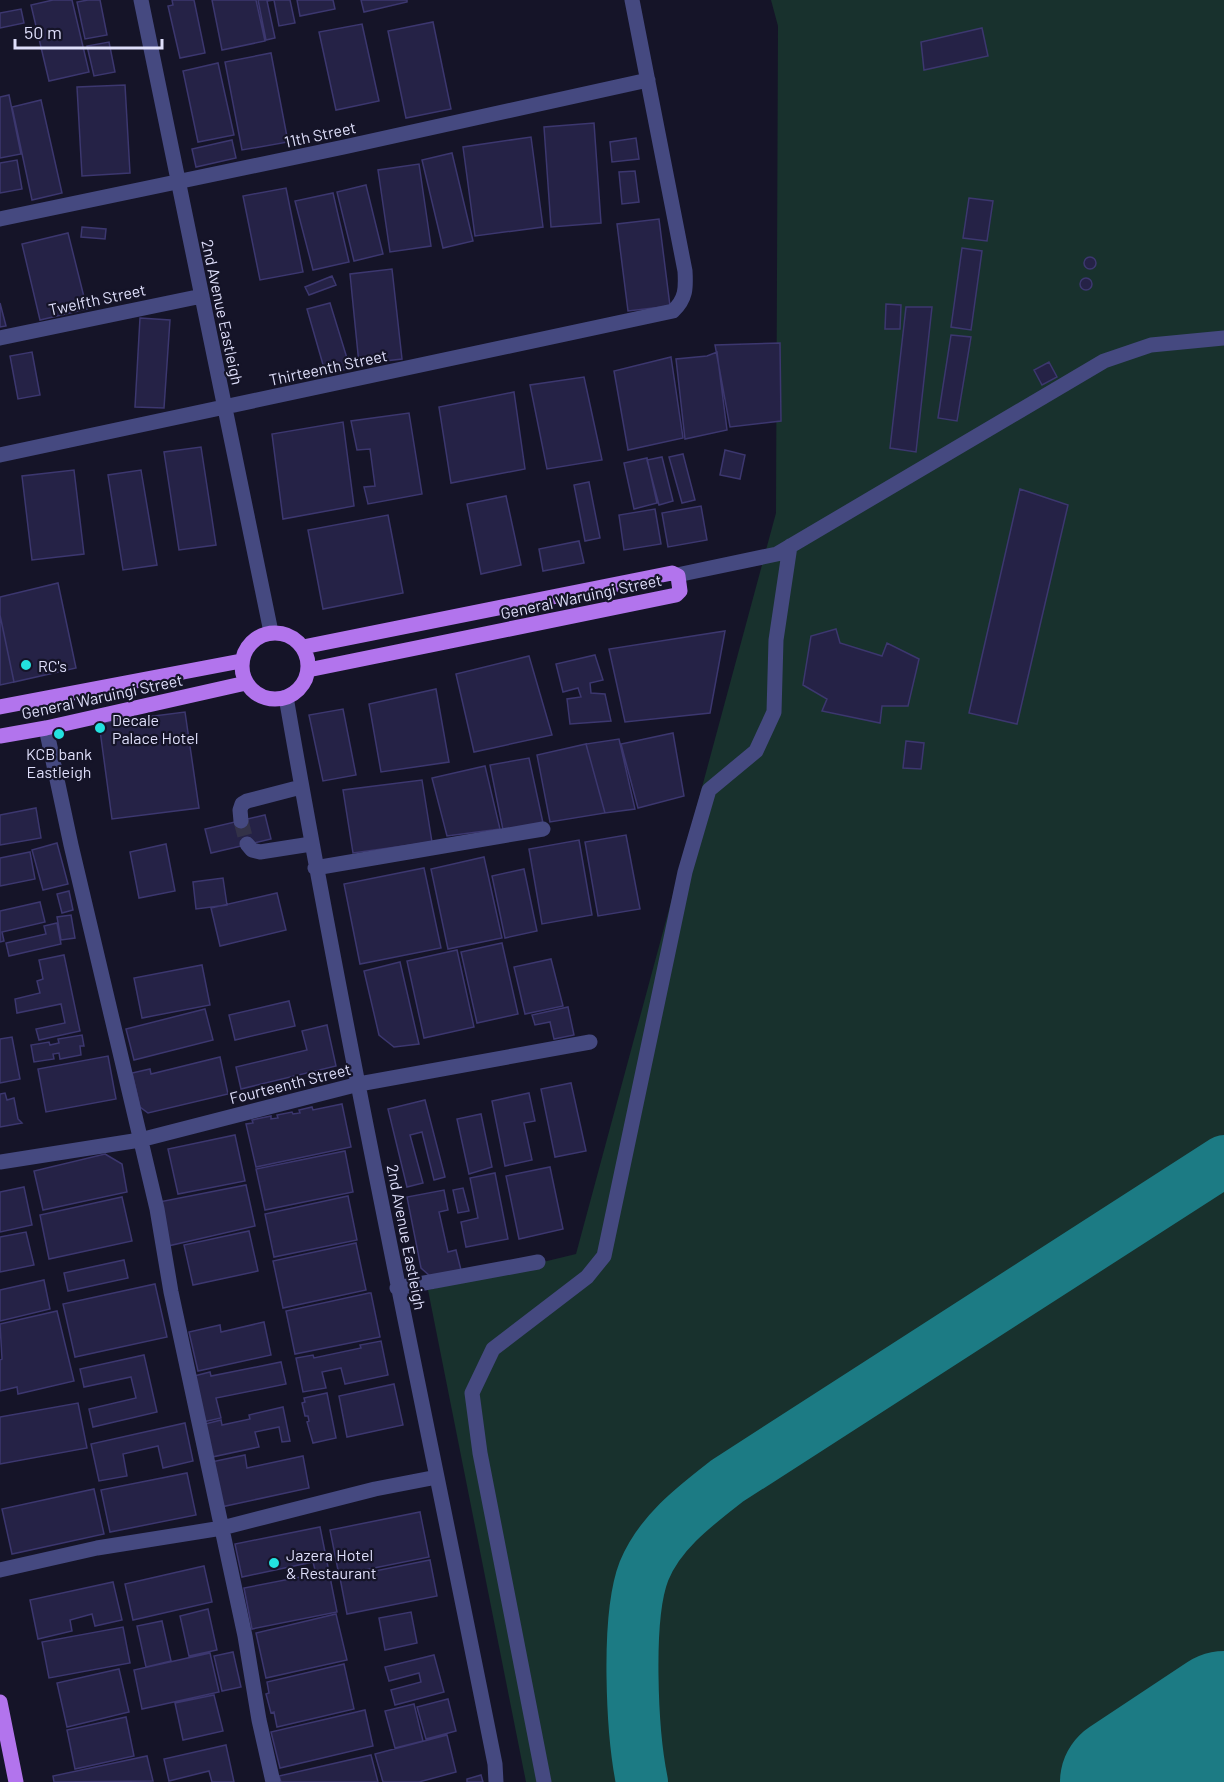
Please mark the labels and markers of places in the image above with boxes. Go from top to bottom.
place label: RC's [38,656,67,675]
marker: RC's [19,658,33,672]
place label: Decale Palace Hotel [112,710,198,747]
marker: Decale Palace Hotel [93,721,107,735]
marker: KCB bank Eastleigh [52,727,66,741]
place label: KCB bank Eastleigh [26,744,92,781]
place label: Jazera Hotel & Restaurant [286,1545,377,1582]
marker: Jazera Hotel & Restaurant [267,1556,281,1570]

